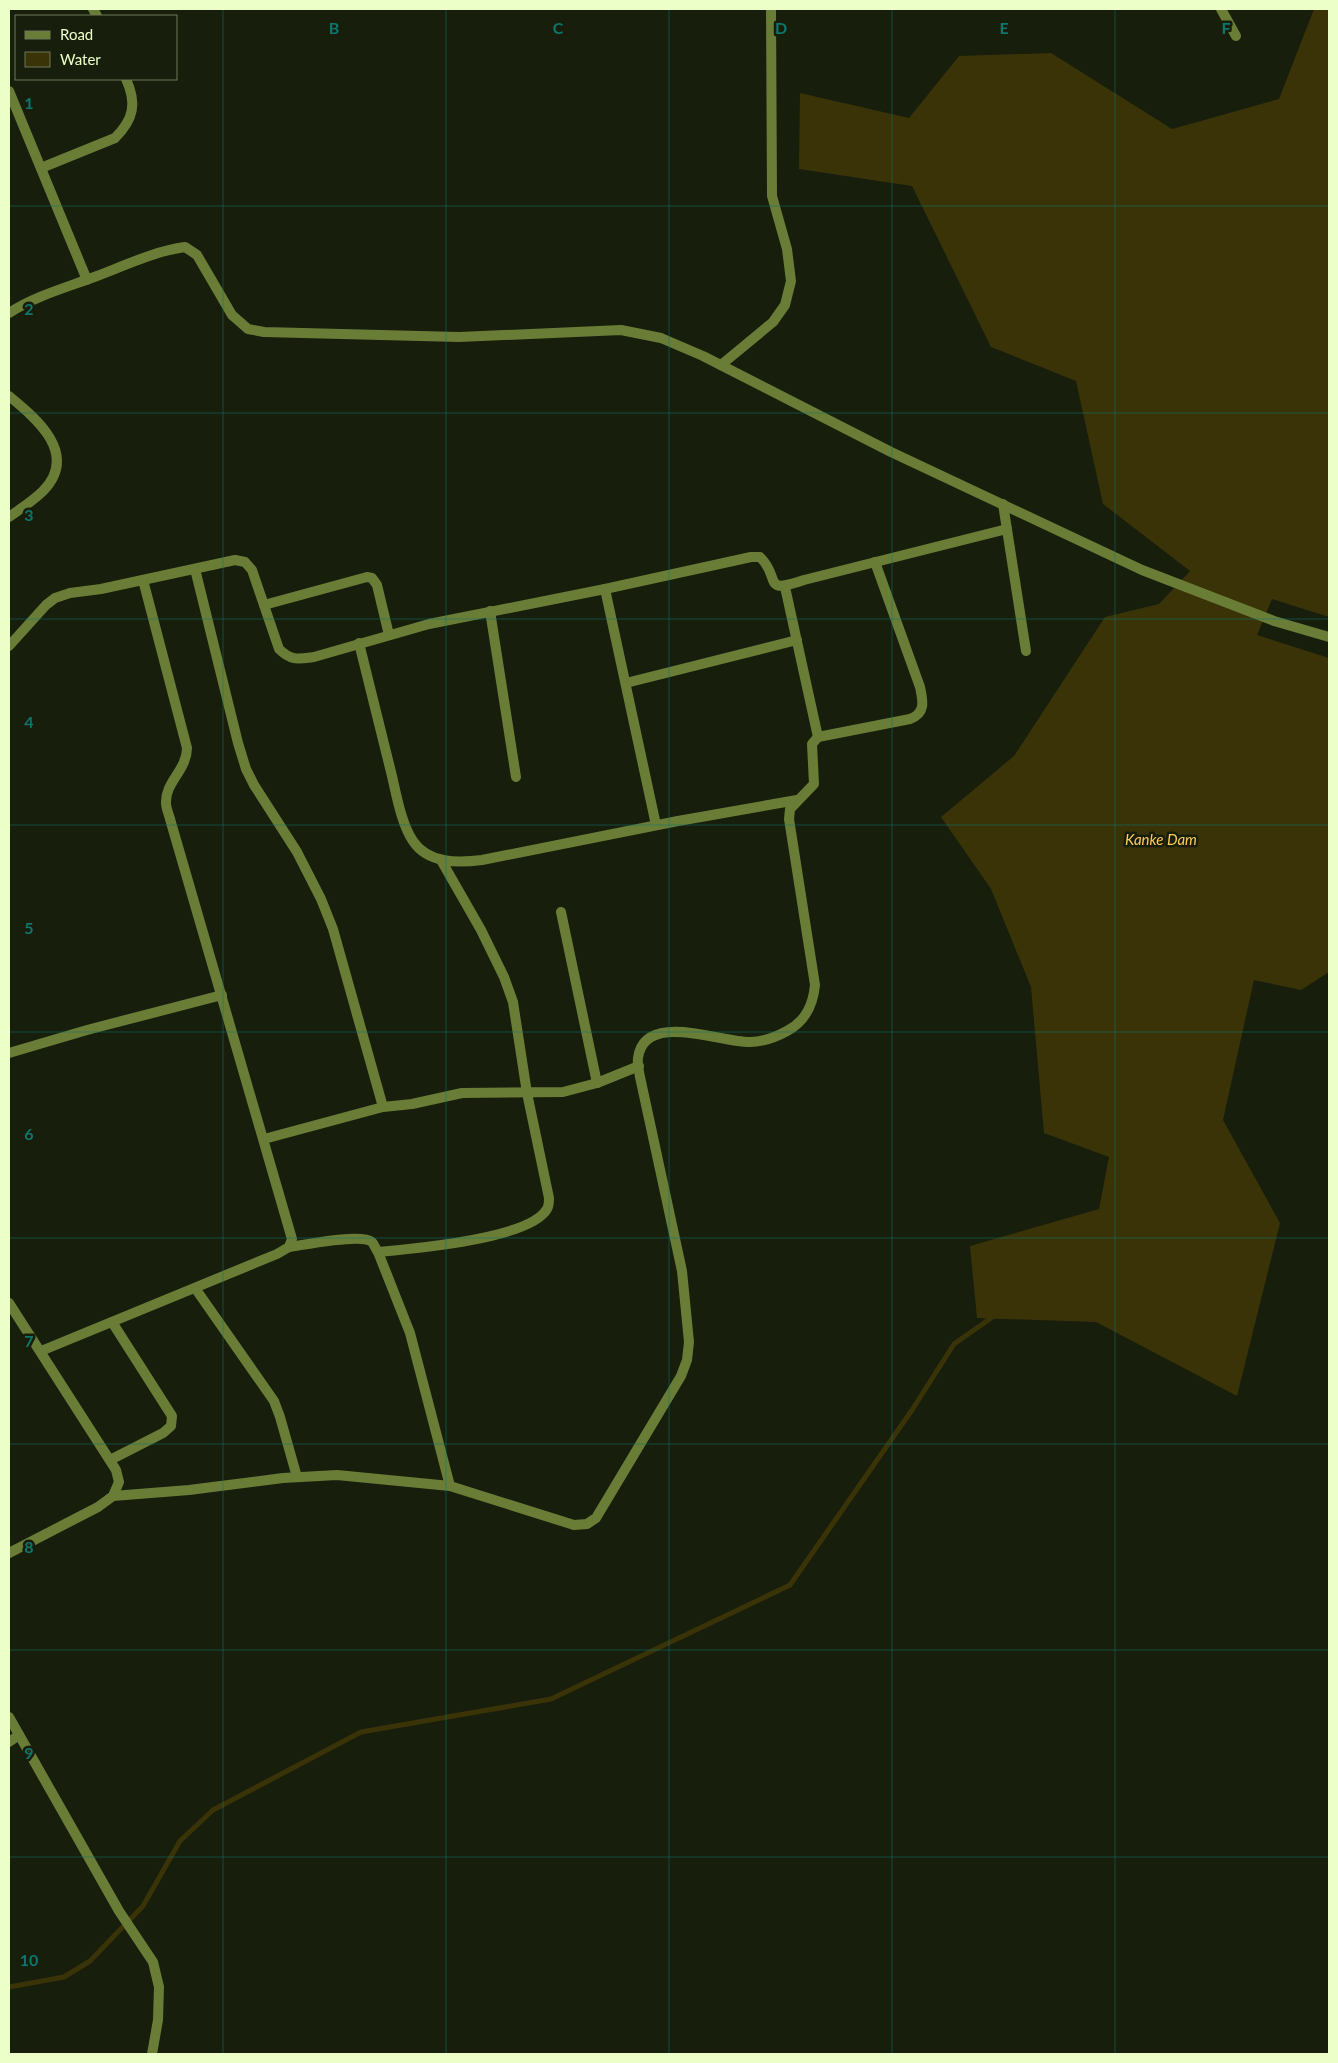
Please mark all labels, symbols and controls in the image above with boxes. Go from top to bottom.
legend [15,15,178,80]
text: B [329,18,339,37]
text: C [553,18,564,37]
text: D [775,18,787,37]
text: E [999,18,1009,37]
text: F [1221,18,1231,37]
text: Road [60,25,93,43]
text: Water [60,50,101,68]
text: 1 [24,93,34,112]
text: 2 [24,299,34,318]
text: 3 [24,505,34,524]
text: 4 [24,712,34,731]
water label: Kanke Dam [1125,830,1197,848]
text: 5 [24,918,34,937]
text: 6 [24,1124,34,1143]
text: 7 [24,1331,34,1350]
text: 8 [24,1537,34,1556]
text: 9 [24,1743,34,1762]
text: 10 [20,1950,38,1969]

